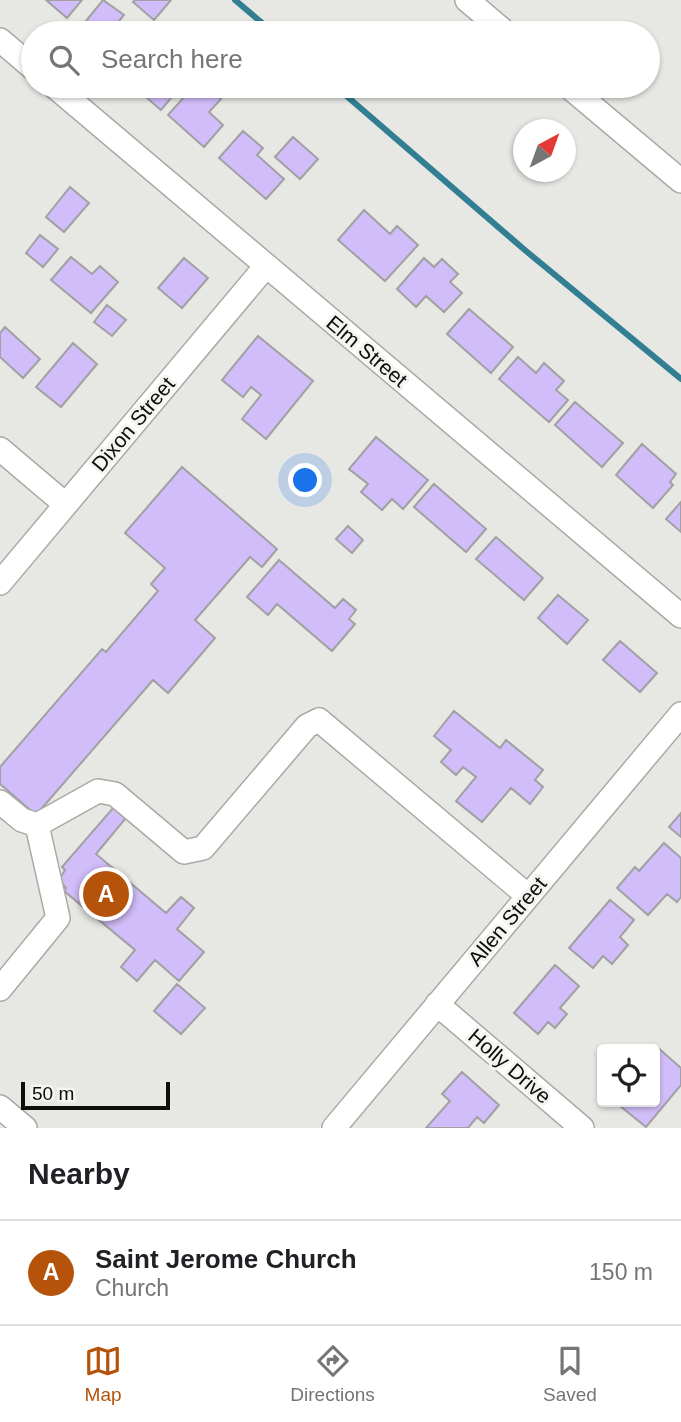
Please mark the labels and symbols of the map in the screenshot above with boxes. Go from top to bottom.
north arrow [513,119,576,182]
street label: Elm Street [322,311,412,391]
street label: Dixon Street [87,372,179,476]
your location [288,463,322,497]
pin: A [83,868,129,920]
street label: Allen Street [463,872,551,970]
street label: Holly Drive [464,1024,556,1108]
scale bar [21,1079,170,1111]

